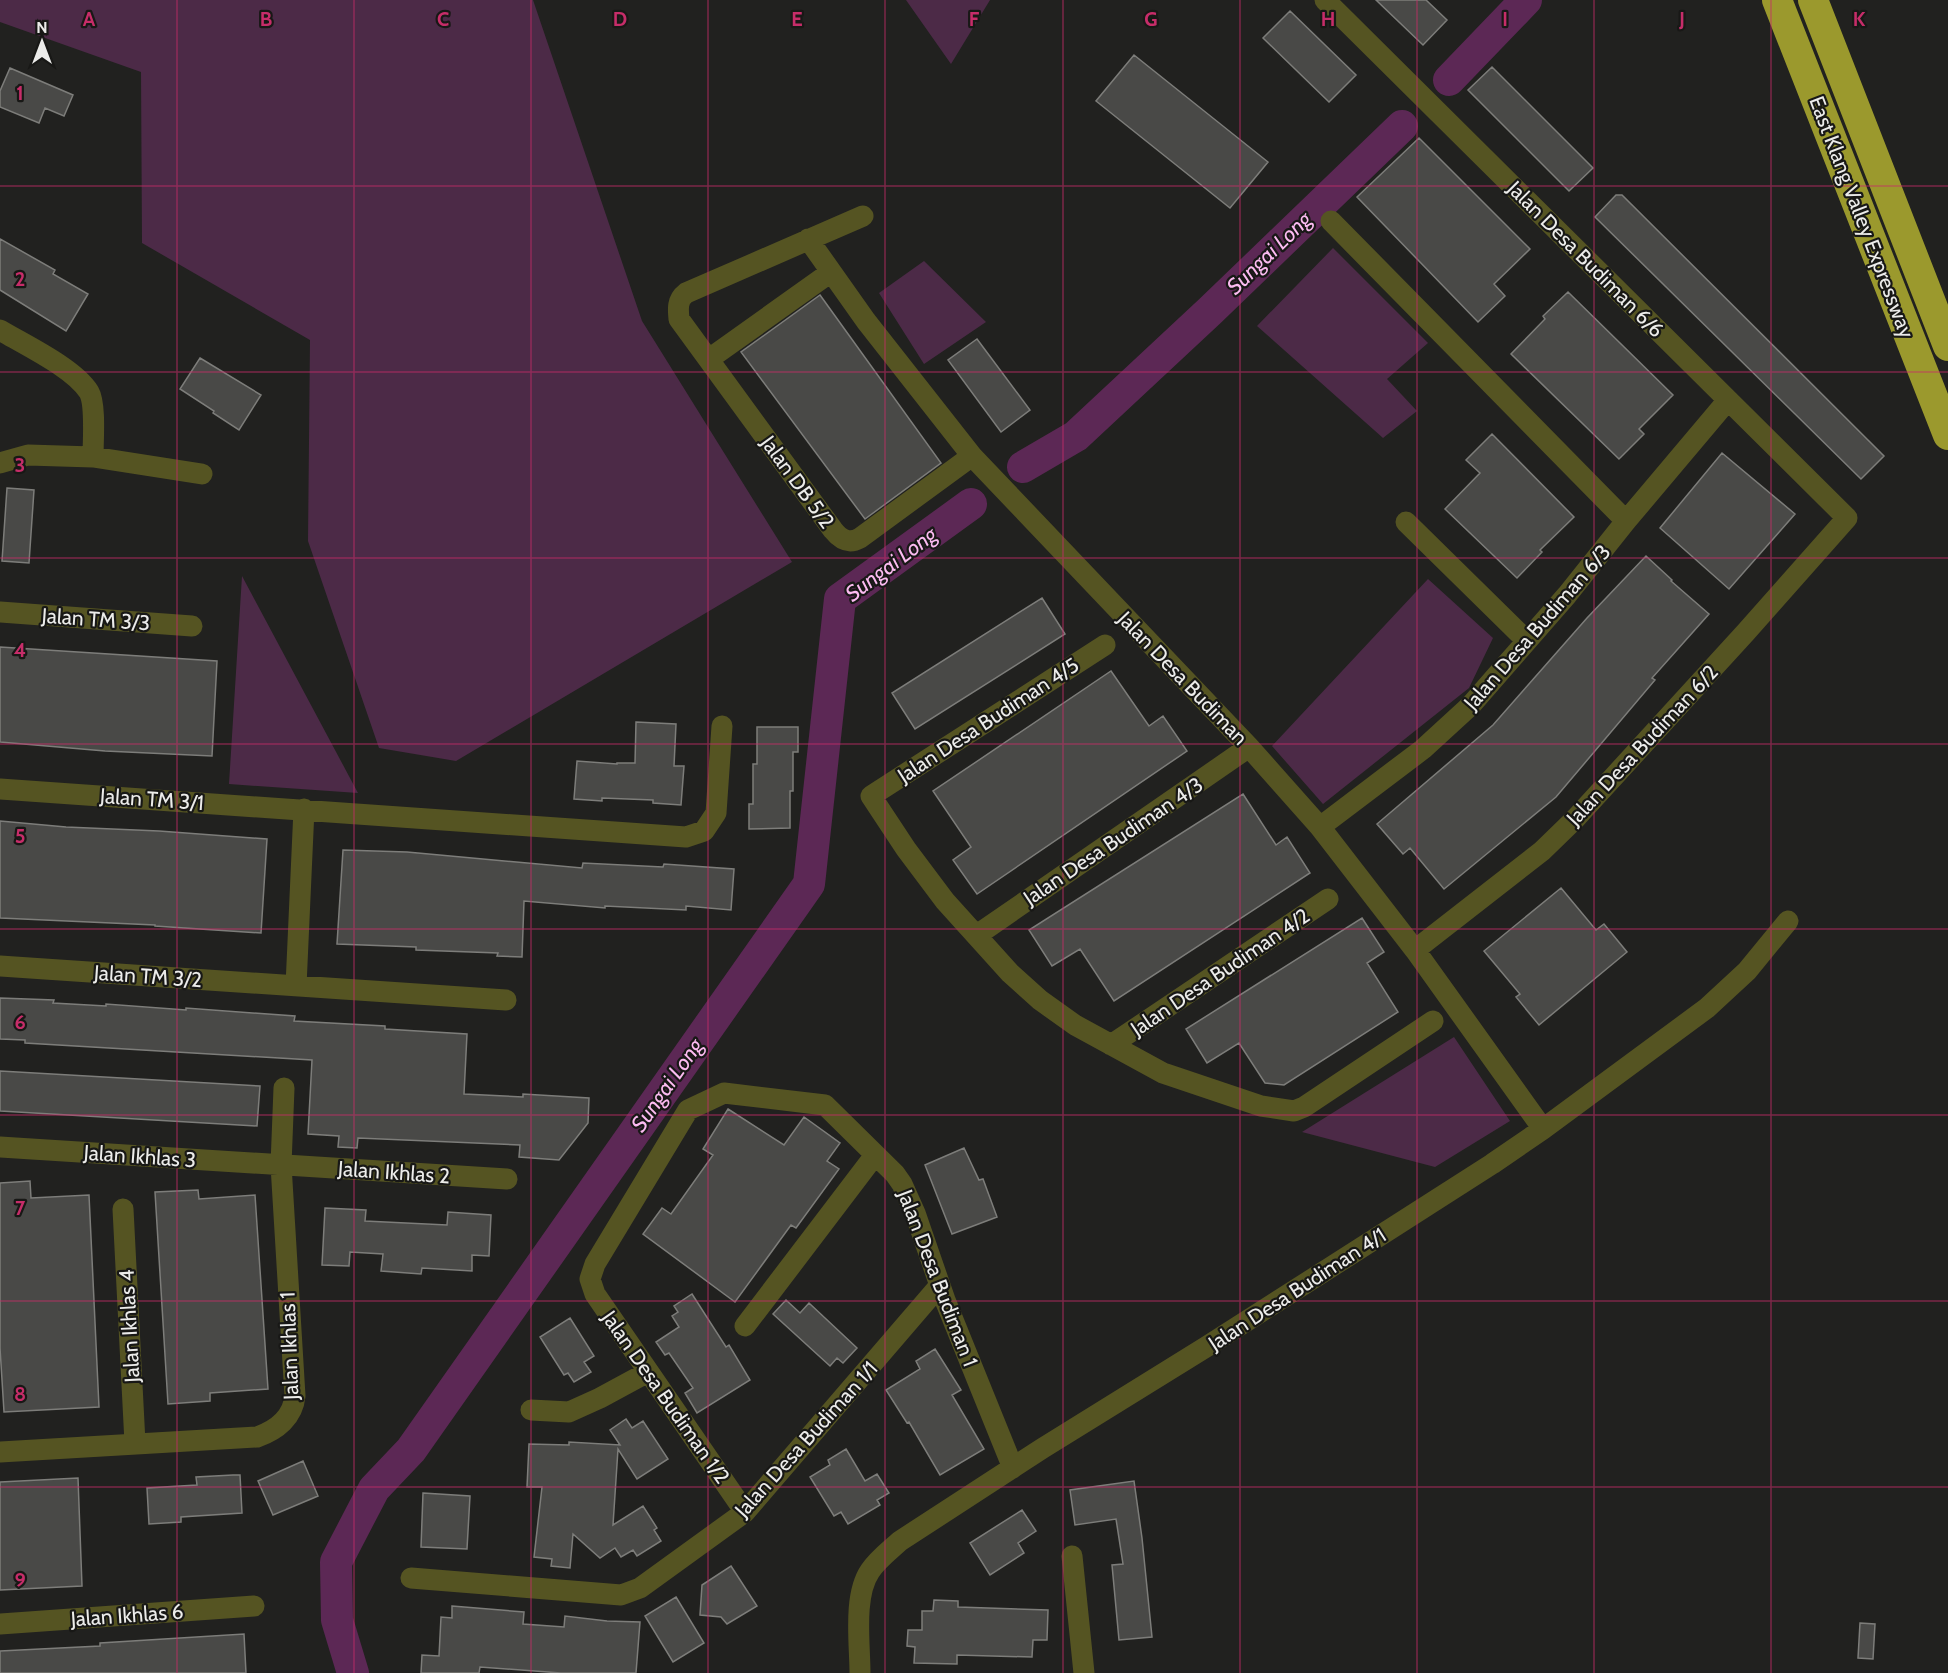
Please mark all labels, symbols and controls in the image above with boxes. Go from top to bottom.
text: A [83,7,96,31]
text: B [260,7,272,31]
text: C [437,7,449,31]
text: D [613,7,627,31]
text: E [791,7,803,31]
text: F [969,7,980,31]
text: G [1144,7,1158,31]
text: H [1321,7,1335,31]
text: I [1502,7,1508,31]
text: J [1678,7,1685,31]
text: K [1853,7,1866,31]
north arrow [12,12,72,72]
text: N [36,18,48,37]
text: 1 [16,81,24,105]
street label: East Klang Valley Expressway [1804,93,1920,342]
street label: Jalan Desa Budiman 6/6 [1502,175,1669,342]
water label: Sungai Long [1221,205,1318,300]
text: 2 [15,267,25,291]
street label: Jalan DB 5/2 [755,430,840,533]
text: 3 [15,453,25,477]
water label: Sungai Long [840,520,943,607]
street label: Jalan Desa Budiman 6/3 [1458,539,1616,715]
street label: Jalan TM 3/3 [40,603,151,635]
street label: Jalan Desa Budiman [1112,605,1253,750]
text: 4 [14,638,26,662]
street label: Jalan Desa Budiman 4/5 [892,652,1083,788]
street label: Jalan Desa Budiman 6/2 [1560,660,1723,831]
street label: Jalan Desa Budiman 4/3 [1018,772,1207,911]
street label: Jalan TM 3/1 [98,783,205,815]
text: 5 [15,824,25,848]
street label: Jalan Desa Budiman 4/2 [1125,903,1314,1042]
street label: Jalan TM 3/2 [92,960,203,992]
text: 6 [14,1010,26,1034]
water label: Sungai Long [625,1032,709,1137]
street label: Jalan Ikhlas 3 [82,1140,197,1172]
street label: Jalan Ikhlas 2 [336,1156,451,1188]
street label: Jalan Desa Budiman 1 [892,1185,983,1370]
text: 7 [15,1196,26,1220]
street label: Jalan Desa Budiman 4/1 [1203,1222,1390,1356]
street label: Jalan Ikhlas 4 [114,1269,144,1384]
street label: Jalan Ikhlas 1 [275,1292,303,1401]
street label: Jalan Desa Budiman 1/2 [596,1305,735,1488]
street label: Jalan Desa Budiman 1/1 [729,1356,883,1523]
text: 8 [14,1382,26,1406]
text: 9 [14,1568,26,1592]
street label: Jalan Ikhlas 6 [69,1599,184,1631]

